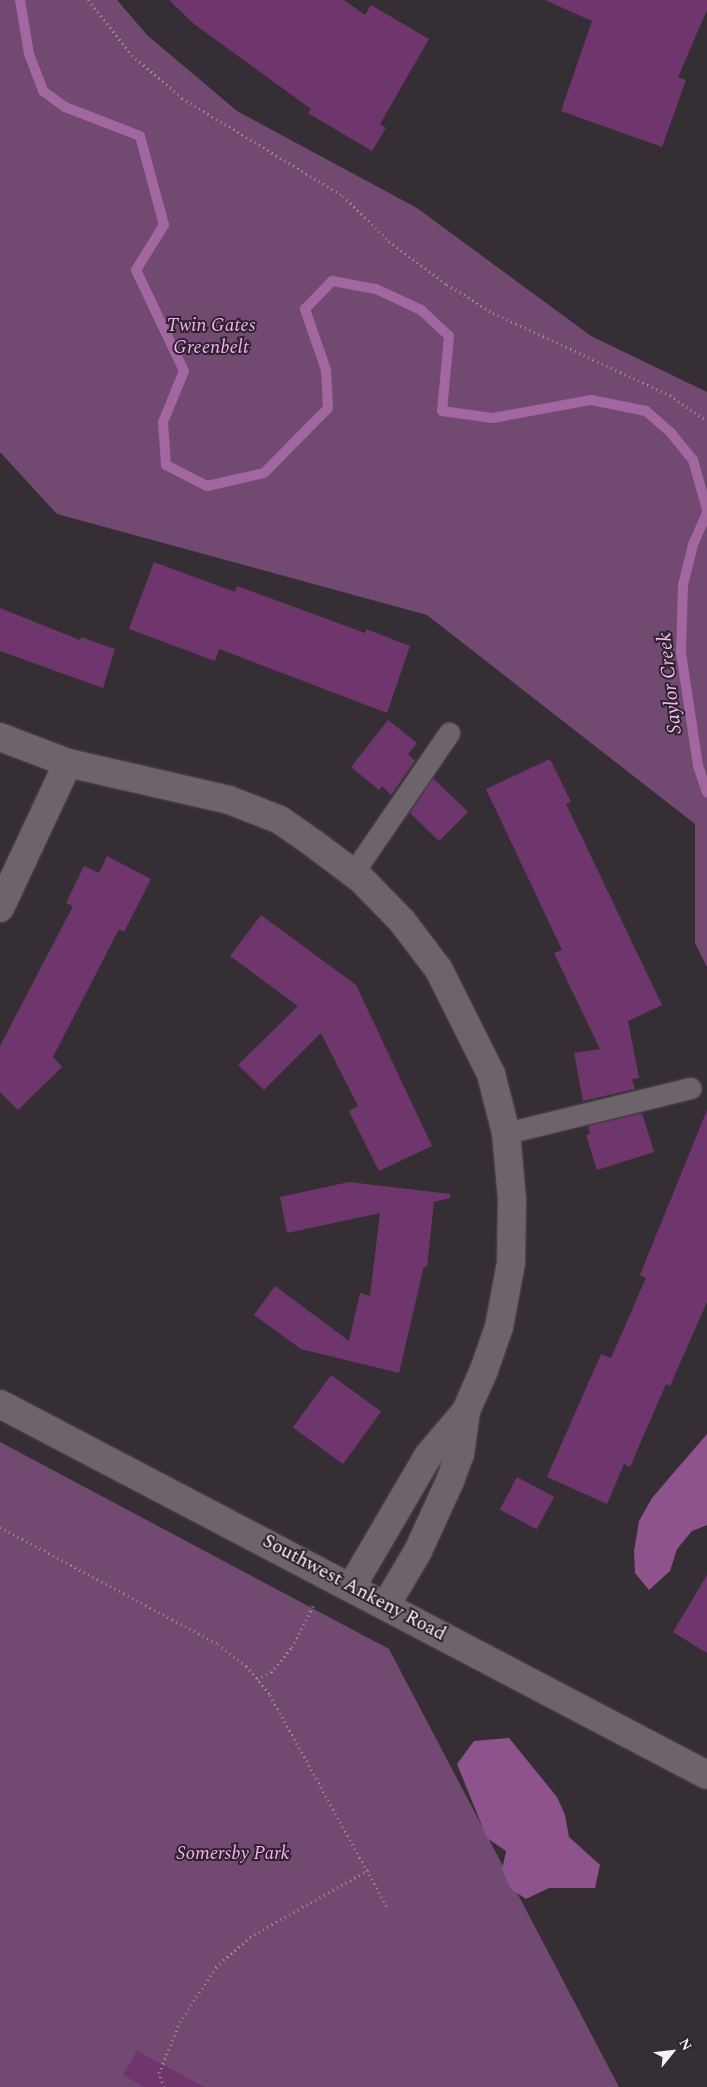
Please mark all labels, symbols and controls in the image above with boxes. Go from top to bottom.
park label: Twin Gates Greenbelt [167,315,255,359]
water label: Saylor Creek [653,631,687,735]
street label: Southwest Ankeny Road [258,1530,450,1646]
park label: Somersby Park [176,1843,290,1865]
north arrow [647,2027,697,2077]
text: N [674,2034,698,2055]

